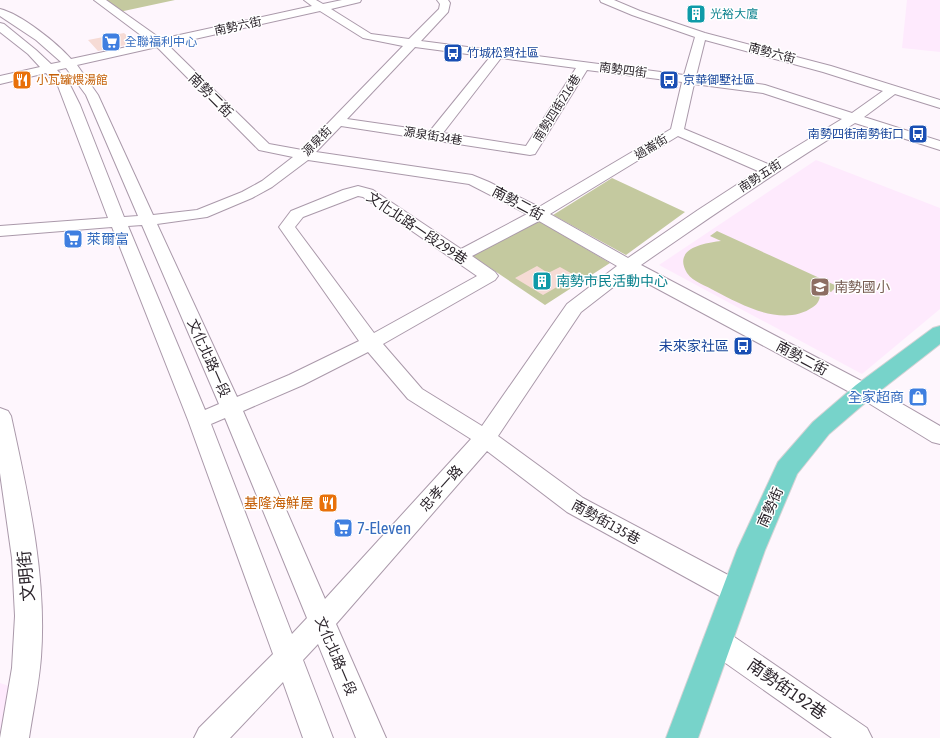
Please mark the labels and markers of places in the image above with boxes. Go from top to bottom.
building icon: 光裕大廈 [685,3,707,25]
place label: 光裕大廈 [710,7,758,21]
supermarket icon: 全聯福利中心 [100,31,122,53]
place label: 全聯福利中心 [125,35,197,49]
bus stop icon: 竹城松賀社區 [442,42,464,64]
place label: 竹城松賀社區 [467,46,539,60]
restaurant icon: 小瓦罐煨湯館 [11,69,33,91]
bus stop icon: 京華御墅社區 [658,69,680,91]
place label: 小瓦罐煨湯館 [36,73,108,87]
place label: 京華御墅社區 [683,73,755,87]
bus stop icon: 南勢四街南勢街口 [907,123,929,145]
place label: 南勢四街南勢街口 [808,127,904,141]
supermarket icon: 萊爾富 [62,228,84,250]
place label: 萊爾富 [87,231,129,247]
building icon: 南勢市民活動中心 [531,270,553,292]
place label: 南勢市民活動中心 [556,273,668,289]
school or university icon: 南勢國小 [809,276,831,298]
place label: 南勢國小 [834,279,890,295]
bus stop icon: 未來家社區 [732,335,754,357]
place label: 未來家社區 [659,338,729,354]
shop icon: 全家超商 [907,386,929,408]
place label: 全家超商 [848,389,904,405]
restaurant icon: 基隆海鮮屋 [317,492,339,514]
place label: 基隆海鮮屋 [244,495,314,511]
supermarket icon: 7-Eleven [332,517,354,539]
place label: 7-Eleven [357,518,411,538]

